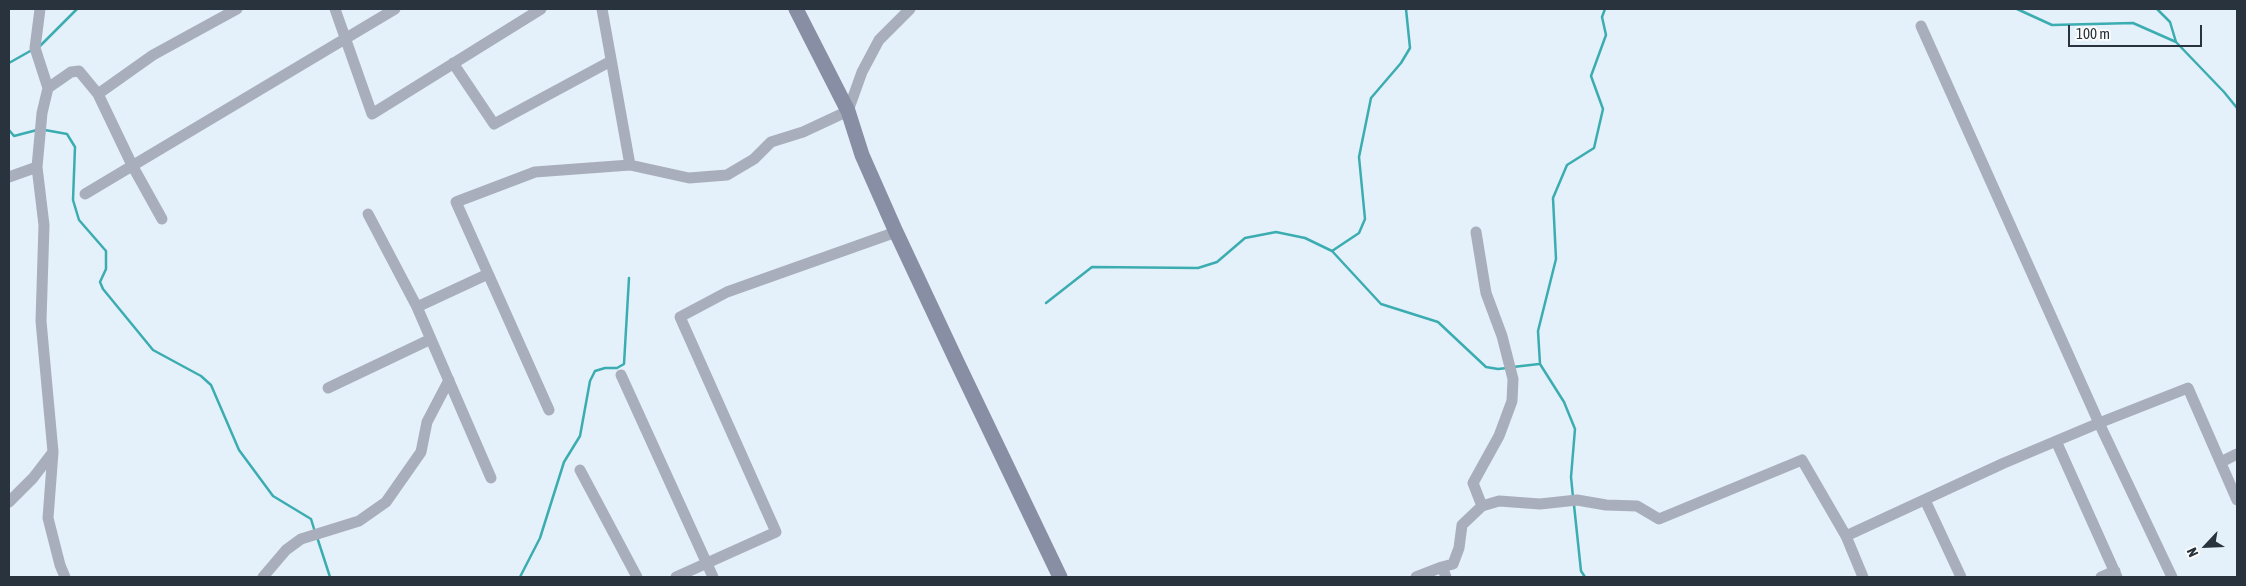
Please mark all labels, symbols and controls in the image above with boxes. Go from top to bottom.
scale bar [2071,15,2205,47]
text: 100 m [2076,25,2110,42]
north arrow [2181,521,2231,571]
text: N [2183,545,2201,559]

